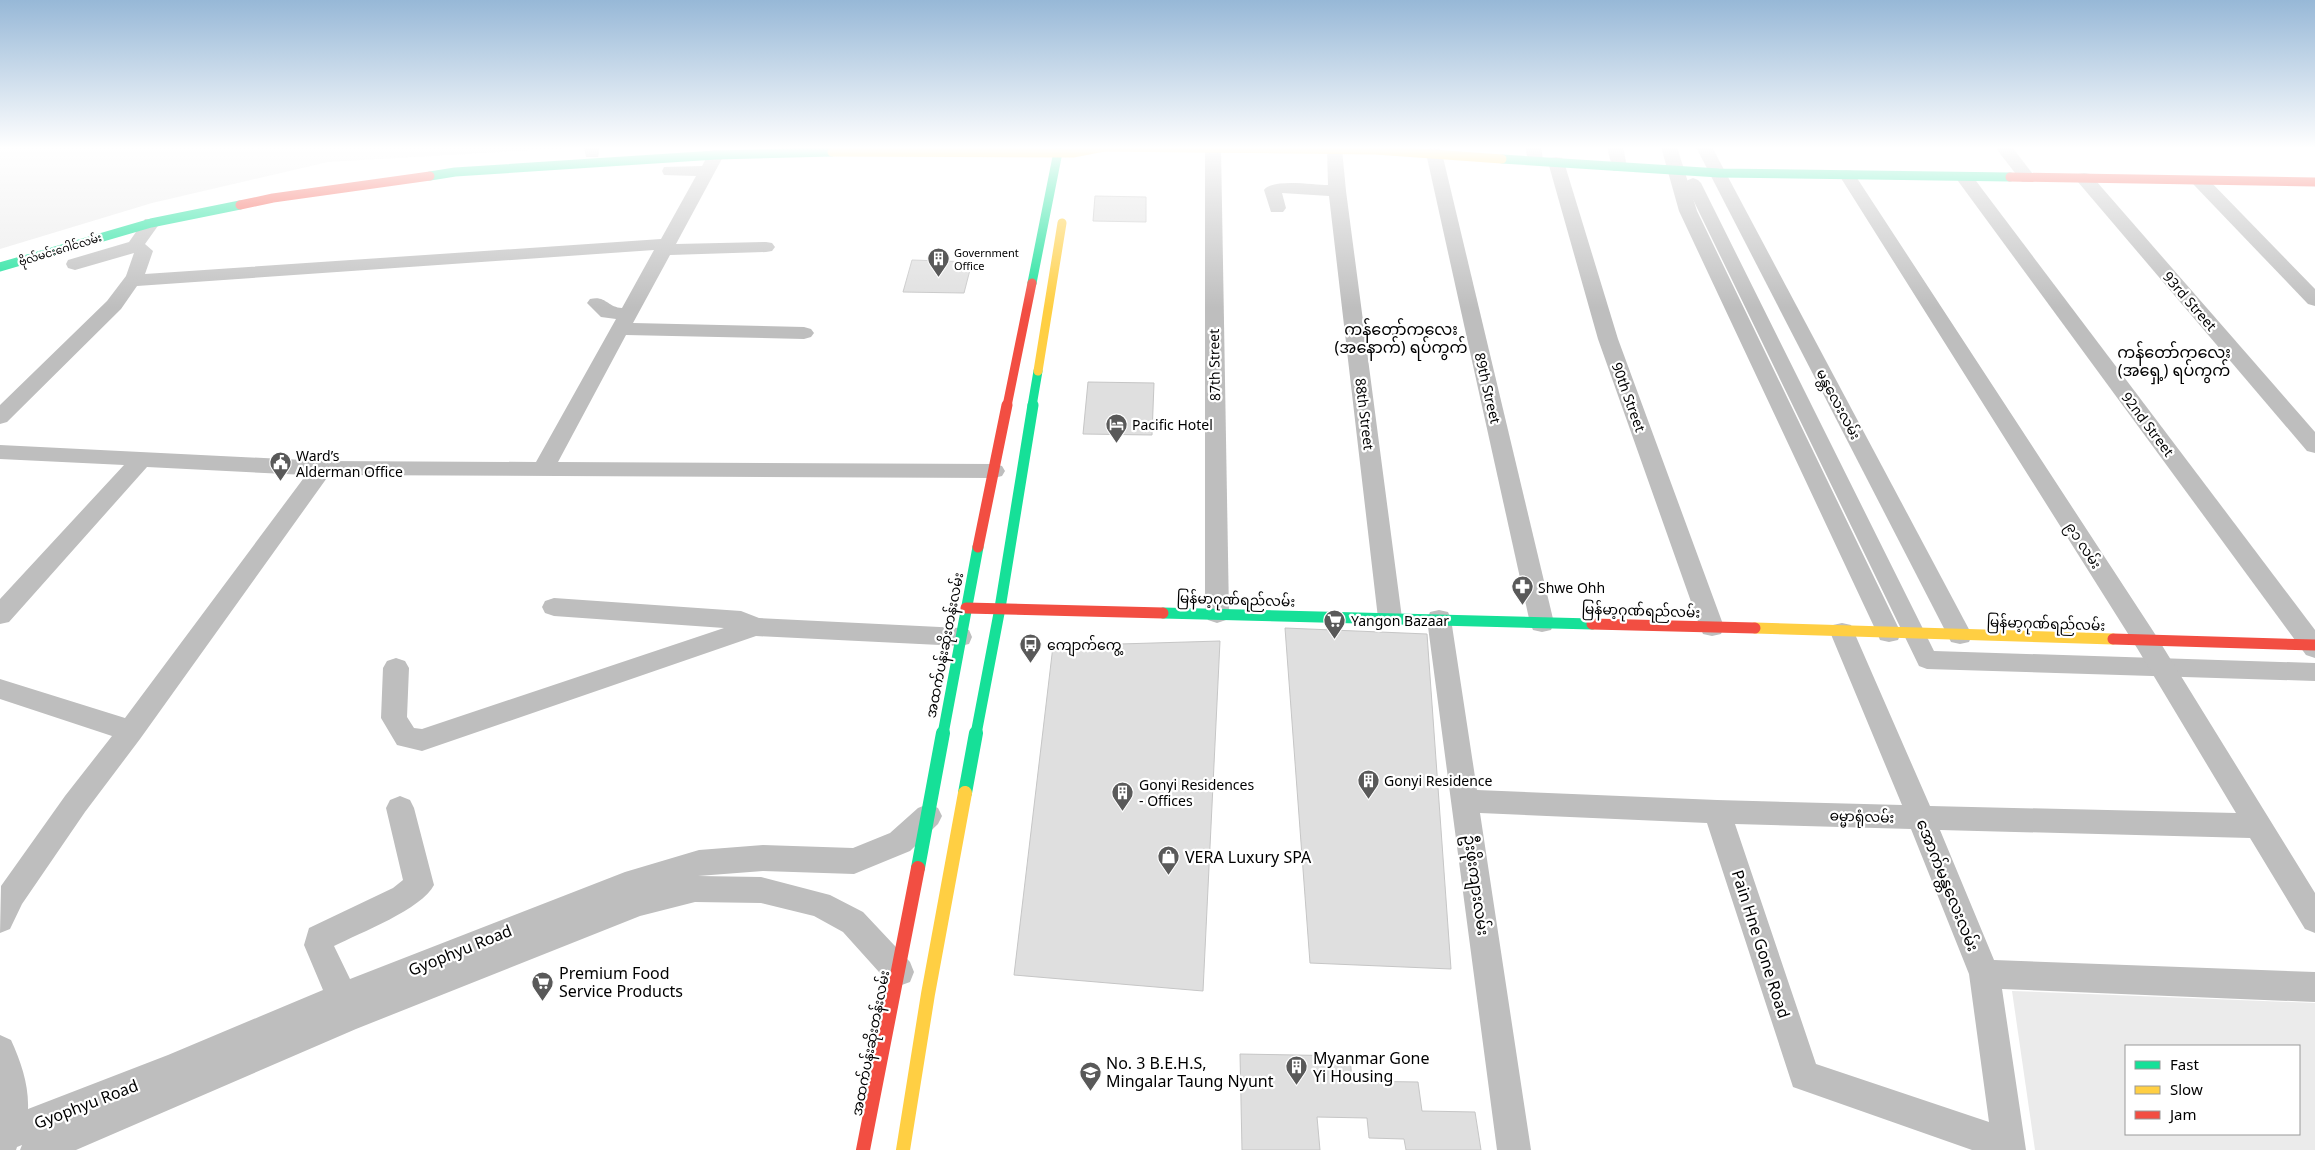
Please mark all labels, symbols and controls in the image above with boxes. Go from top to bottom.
street label: ဗိုလ်မင်းဂေါင်လမ်း [17,229,104,271]
place label: Government Office [954,245,1019,273]
building icon: Government Office [926,246,950,277]
street label: 93rd Street [2159,267,2221,335]
district label: ကန်တော်ကလေး (အနောက်) ရပ်ကွက် [1335,318,1467,361]
street label: 87th Street [1204,329,1224,401]
district label: ကန်တော်ကလေး (အရှေ့) ရပ်ကွက် [2117,341,2231,385]
street label: 89th Street [1471,351,1505,425]
street label: 90th Street [1608,360,1650,434]
street label: မန္တလေးလမ်း [1810,365,1866,444]
street label: 88th Street [1351,377,1379,451]
street label: 92nd Street [2118,388,2178,460]
hotel icon: Pacific Hotel [1104,412,1128,443]
place label: Pacific Hotel [1132,415,1213,434]
place label: Ward’s Alderman Office [296,446,403,481]
public building icon: Ward’s Alderman Office [268,451,292,482]
street label: ၉၁ လမ်း [2059,518,2106,574]
street label: အထက်ပန်းဆိုးတန်းလမ်း [921,571,970,720]
pharmacy icon: Shwe Ohh [1510,575,1534,606]
place label: Shwe Ohh [1538,578,1605,597]
street label: မြန်မာ့ဂုဏ်ရည်လမ်း [1176,587,1296,614]
street label: မြန်မာ့ဂုဏ်ရည်လမ်း [1581,598,1701,625]
supermarket icon: Yangon Bazaar [1323,608,1347,639]
place label: Yangon Bazaar [1351,611,1449,630]
street label: မြန်မာ့ဂုဏ်ရည်လမ်း [1986,611,2106,638]
bus stop icon: ကျောက်ကွေ့ [1019,632,1043,663]
place label: ကျောက်ကွေ့ [1047,635,1123,657]
building icon: Gonyi Residence [1356,768,1380,799]
place label: Gonyi Residence [1384,771,1493,790]
place label: Gonyi Residences - Offices [1139,775,1254,810]
building icon: Gonyi Residences - Offices [1111,780,1135,811]
street label: ဓမ္မာရုံလမ်း [1829,805,1895,830]
street label: အောက်မန္တလေးလမ်း [1909,816,1985,956]
street label: ဦးဖိုးကျားလမ်း [1455,833,1495,937]
shop icon: VERA Luxury SPA [1157,845,1181,876]
place label: VERA Luxury SPA [1185,846,1312,868]
street label: Pain Hne Gone Road [1727,867,1795,1021]
street label: Gyophyu Road [405,919,515,981]
place label: Premium Food Service Products [559,962,683,1002]
street label: အထက်ပန်းဆိုးတန်းလမ်း [847,969,896,1118]
supermarket icon: Premium Food Service Products [531,970,555,1001]
legend [2125,1045,2300,1135]
place label: Myanmar Gone Yi Housing [1313,1047,1429,1087]
place label: No. 3 B.E.H.S, Mingalar Taung Nyunt [1106,1052,1274,1092]
text: Fast [2170,1054,2199,1074]
building icon: Myanmar Gone Yi Housing [1285,1055,1309,1086]
school or university icon: No. 3 B.E.H.S, Mingalar Taung Nyunt [1078,1060,1102,1091]
street label: Gyophyu Road [31,1074,141,1134]
text: Slow [2170,1079,2203,1099]
text: Jam [2168,1104,2197,1124]

